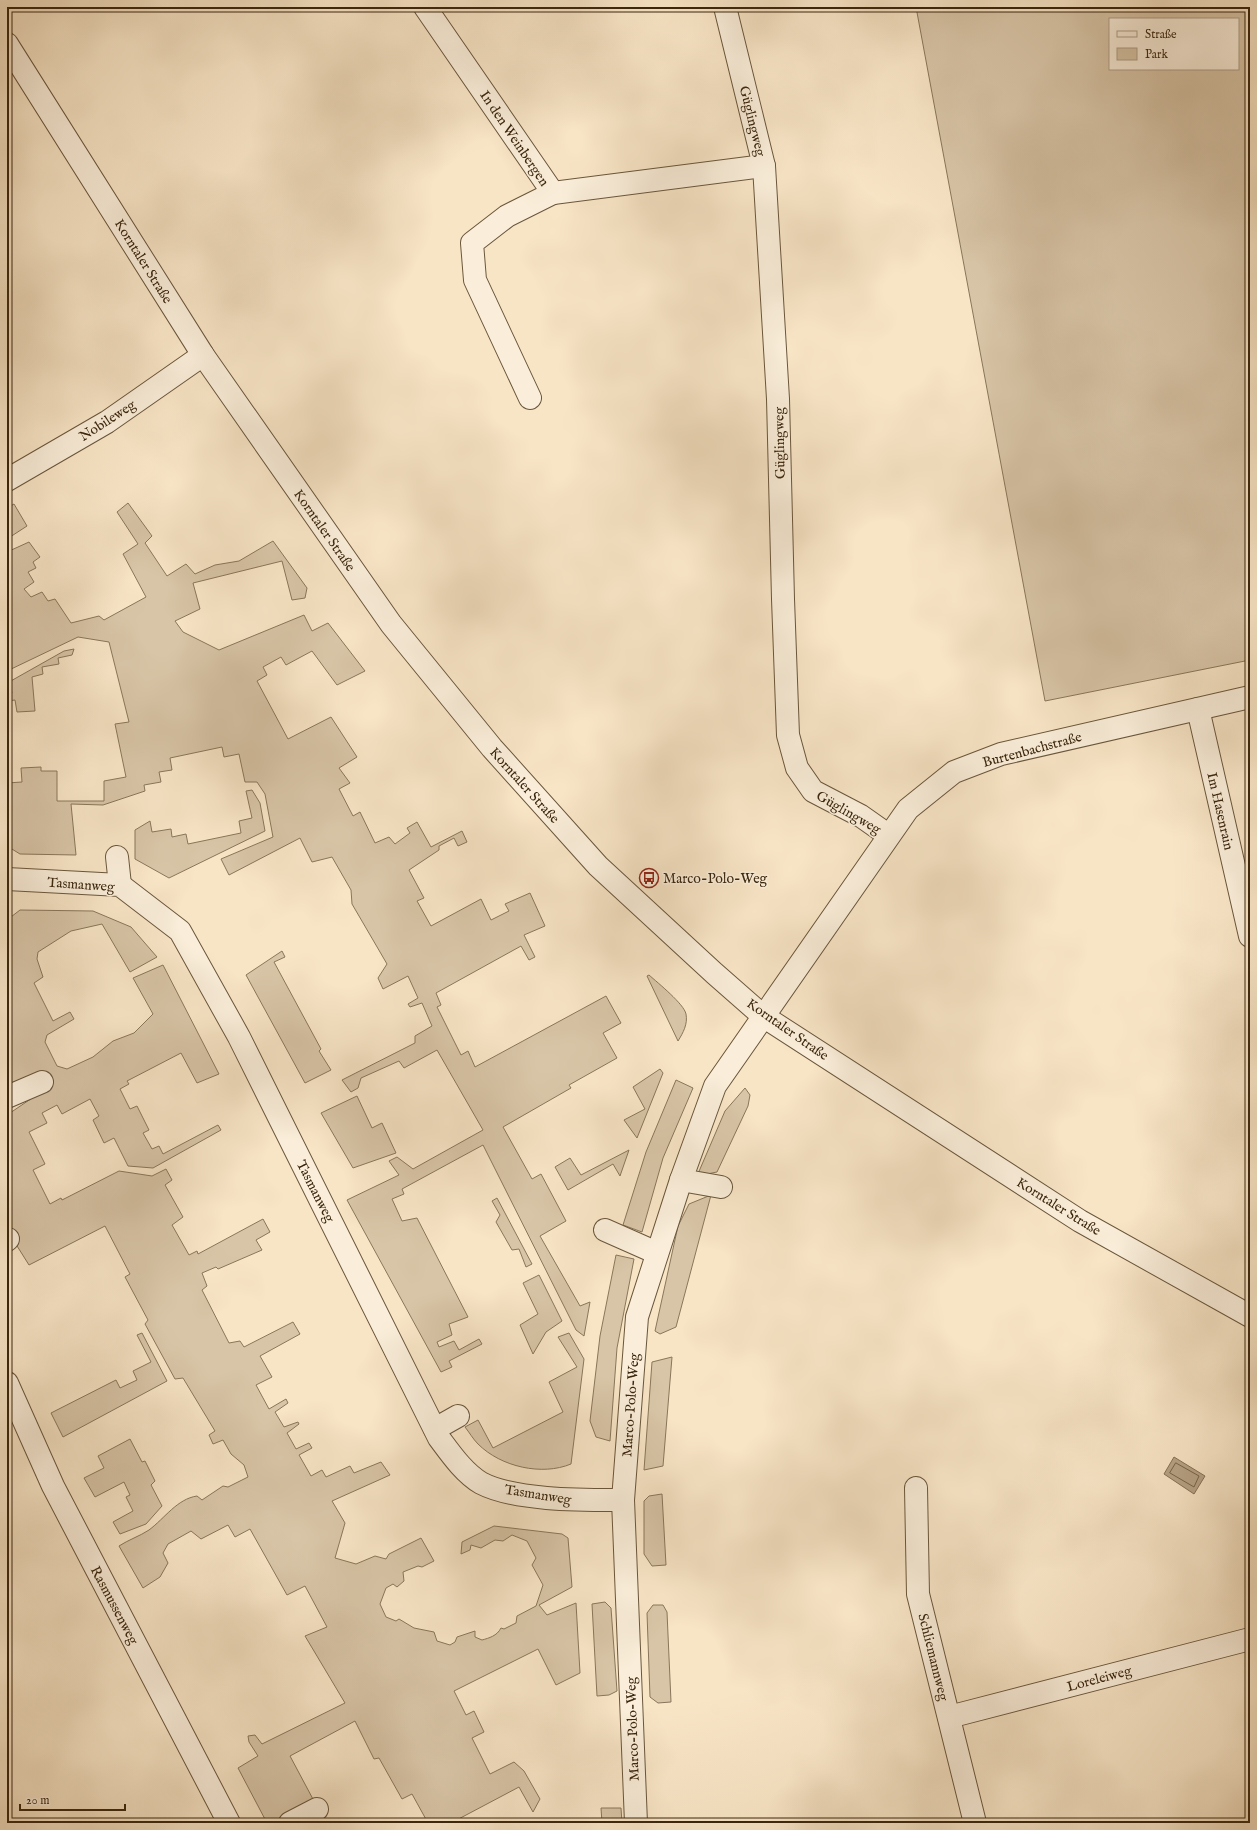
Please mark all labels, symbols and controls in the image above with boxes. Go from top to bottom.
legend [1109,18,1239,70]
text: Straße [1145,27,1177,42]
text: Park [1145,47,1168,62]
street label: Güglingweg [735,84,770,159]
street label: In den Weinbergen [475,87,553,190]
street label: Korntaler Straße [110,216,177,308]
street label: Nobileweg [76,396,140,446]
street label: Güglingweg [770,406,790,479]
street label: Korntaler Straße [289,486,359,576]
street label: Burtenbachstraße [981,728,1084,772]
street label: Korntaler Straße [485,744,564,828]
street label: Im Hasenrain [1202,771,1238,852]
street label: Güglingweg [813,787,885,839]
bus stop icon: Marco-Polo-Weg [638,867,660,889]
place label: Marco-Polo-Weg [663,870,768,888]
street label: Tasmanweg [47,874,116,896]
street label: Korntaler Straße [743,995,832,1065]
street label: Tasmanweg [292,1157,339,1226]
street label: Korntaler Straße [1013,1174,1105,1240]
street label: Marco-Polo-Weg [618,1352,644,1458]
street label: Tasmanweg [503,1481,573,1509]
street label: Rasmussenweg [86,1563,142,1648]
street label: Schliemannweg [913,1612,953,1703]
street label: Loreleiweg [1065,1662,1134,1696]
street label: Marco-Polo-Weg [622,1676,644,1781]
scale bar [20,1786,125,1812]
text: 20 m [26,1793,49,1808]

